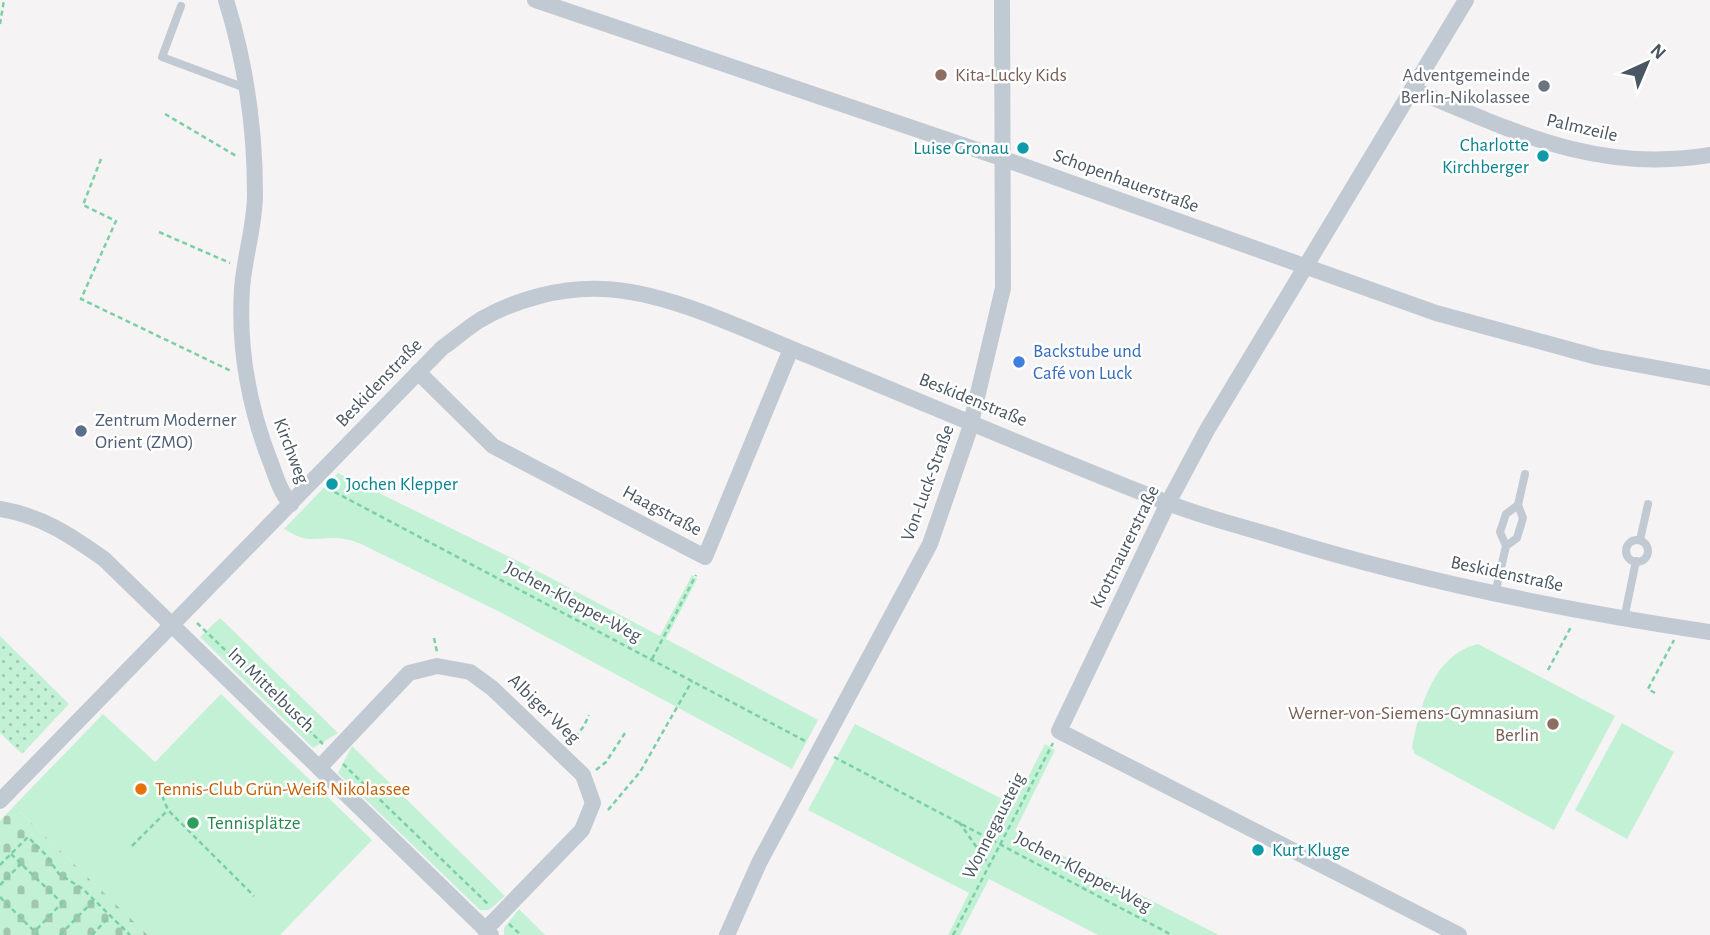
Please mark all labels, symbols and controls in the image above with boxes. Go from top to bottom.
north arrow [1612,28,1682,98]
text: N [1646,40,1669,63]
place label: Kita-Lucky Kids [955,66,1067,85]
place label: Adventgemeinde Berlin-Nikolassee [1400,66,1530,107]
marker: Kita-Lucky Kids [933,67,949,83]
marker: Adventgemeinde Berlin-Nikolassee [1536,78,1552,94]
street label: Palmzeile [1545,111,1619,145]
place label: Charlotte Kirchberger [1442,136,1529,177]
place label: Luise Gronau [913,139,1009,158]
marker: Luise Gronau [1015,140,1031,156]
street label: Schopenhauerstraße [1051,146,1201,216]
marker: Charlotte Kirchberger [1535,148,1551,164]
street label: Beskidenstraße [332,335,426,431]
place label: Backstube und Café von Luck [1033,342,1142,383]
marker: Backstube und Café von Luck [1011,354,1027,370]
street label: Beskidenstraße [916,370,1030,430]
place label: Zentrum Moderner Orient (ZMO) [95,411,237,452]
street label: Kirchweg [270,416,312,487]
street label: Von-Luck-Straße [898,422,958,544]
marker: Zentrum Moderner Orient (ZMO) [73,423,89,439]
place label: Jochen Klepper [346,475,458,494]
marker: Jochen Klepper [324,476,340,492]
street label: Haagstraße [619,482,705,540]
street label: Krottnaurerstraße [1087,483,1163,611]
street label: Beskidenstraße [1449,553,1565,595]
street label: Jochen-Klepper-Weg [502,558,645,646]
street label: Im Mittelbusch [224,644,318,736]
street label: Albiger Weg [505,670,584,748]
place label: Werner-von-Siemens-Gymnasium Berlin [1288,704,1539,745]
marker: Werner-von-Siemens-Gymnasium Berlin [1545,716,1561,732]
street label: Wonnegausteig [959,769,1029,882]
place label: Tennis-Club Grün-Weiß Nikolassee [155,780,410,799]
marker: Tennis-Club Grün-Weiß Nikolassee [133,781,149,797]
place label: Tennisplätze [207,814,300,833]
marker: Tennisplätze [185,815,201,831]
street label: Jochen-Klepper-Weg [1012,828,1155,916]
place label: Kurt Kluge [1272,841,1350,860]
marker: Kurt Kluge [1250,842,1266,858]

